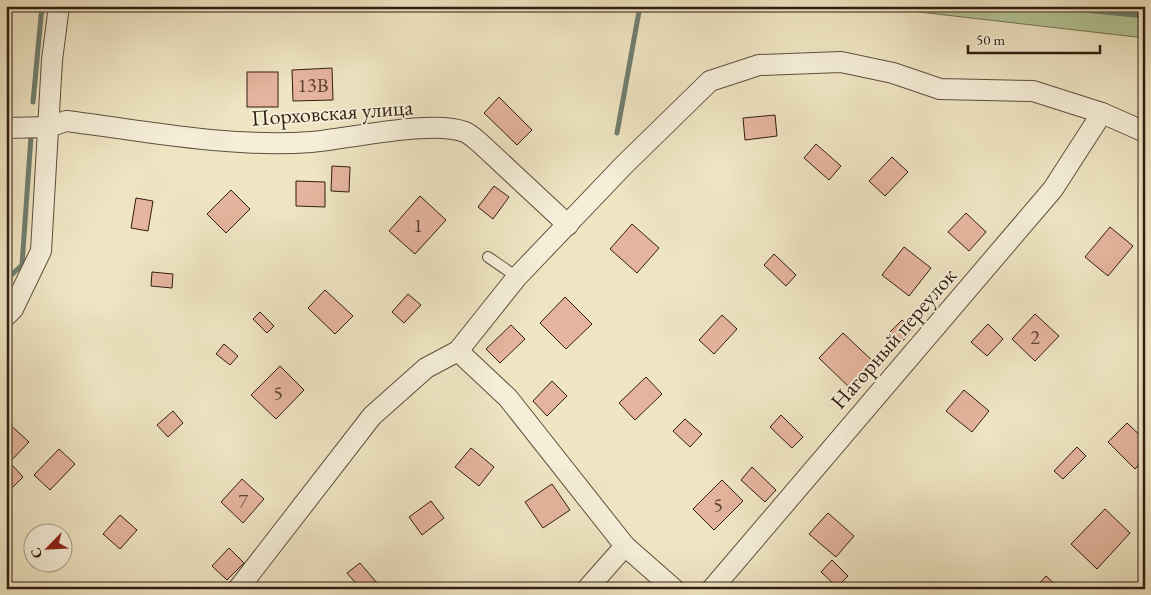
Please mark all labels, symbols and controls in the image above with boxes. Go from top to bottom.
scale bar [968,22,1101,54]
text: 50 m [976,30,1005,49]
house number: 13В [298,72,328,98]
street label: Порховская улица [250,92,414,133]
house number: 1 [413,212,423,238]
street label: Нагорный переулок [824,261,963,415]
house number: 2 [1030,324,1040,350]
house number: 5 [273,380,283,406]
house number: 7 [238,488,248,514]
house number: 5 [713,492,723,518]
north arrow [22,522,72,572]
text: С [26,545,46,561]

